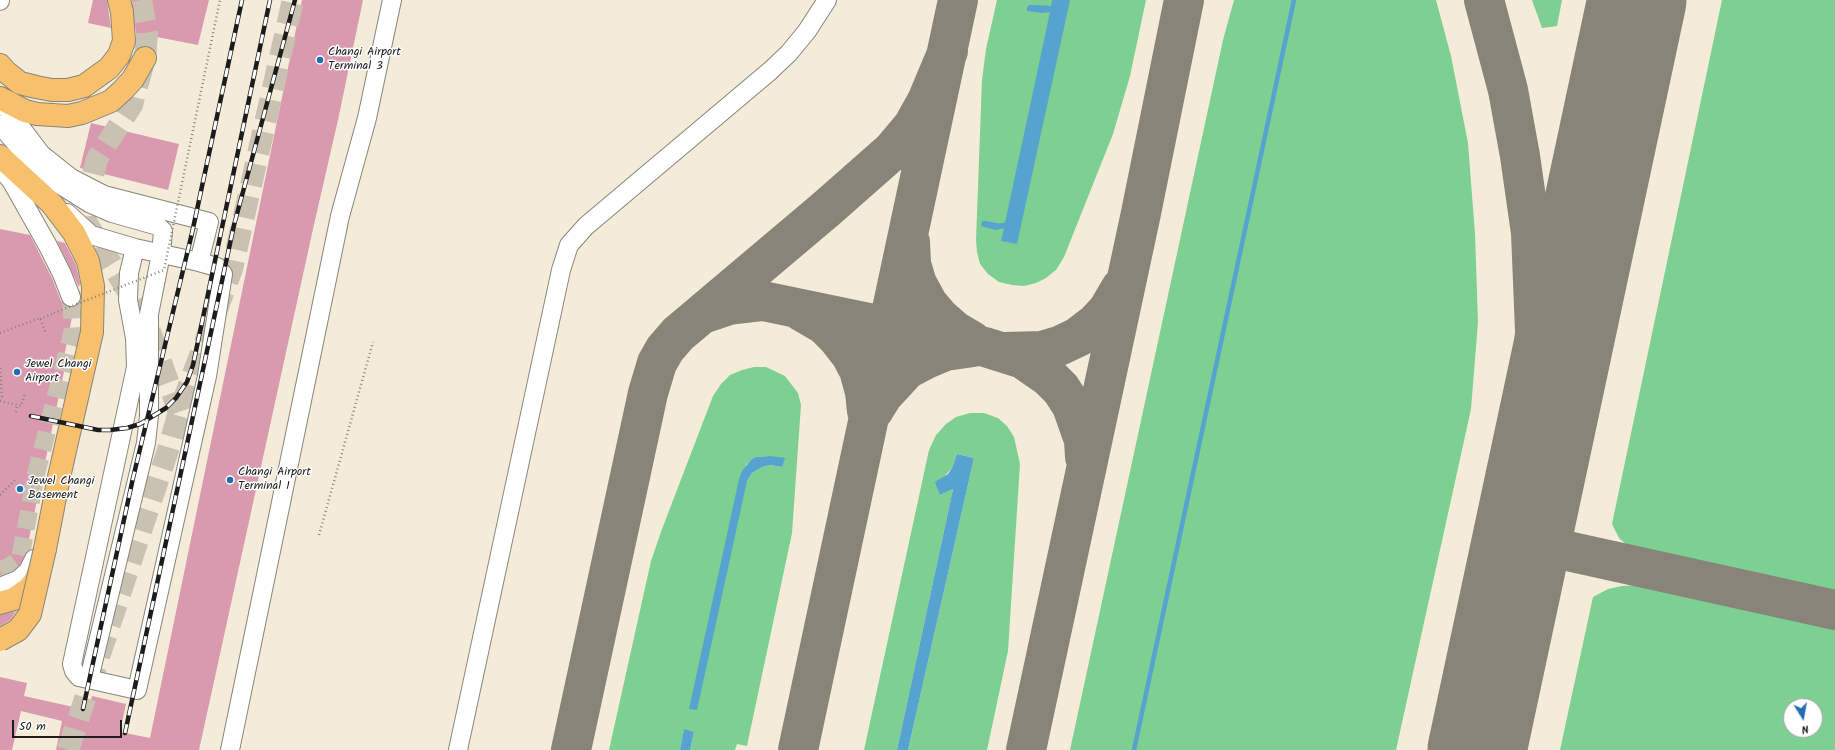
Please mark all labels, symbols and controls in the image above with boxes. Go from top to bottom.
place label: Changi Airport Terminal 3 [328,46,401,74]
marker: Changi Airport Terminal 3 [315,55,325,65]
place label: Jewel Changi Airport [25,358,91,386]
marker: Jewel Changi Airport [12,367,22,377]
place label: Changi Airport Terminal 1 [238,466,311,494]
place label: Jewel Changi Basement [28,475,94,503]
marker: Changi Airport Terminal 1 [225,475,235,485]
marker: Jewel Changi Basement [15,484,25,494]
north arrow [1783,698,1823,738]
scale bar [14,712,124,738]
text: 50 m [19,717,46,736]
text: N [1800,719,1810,738]

